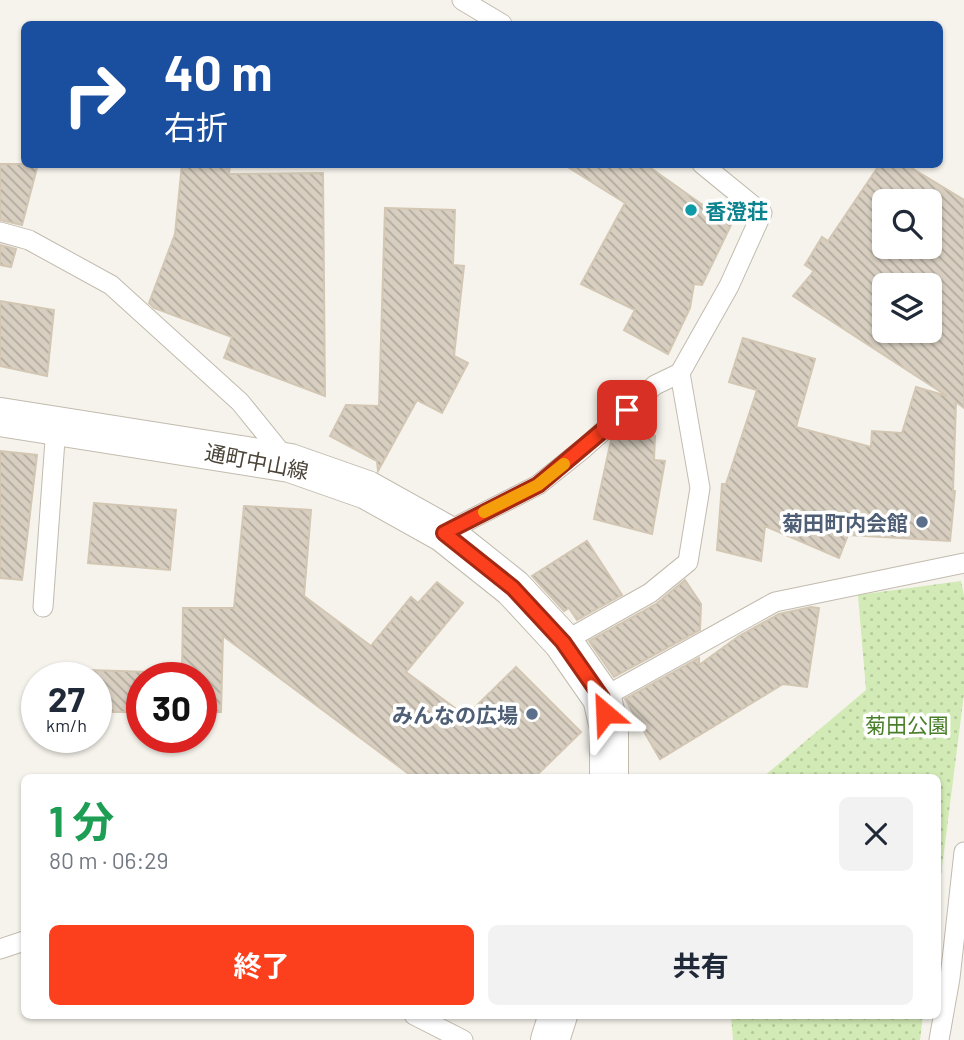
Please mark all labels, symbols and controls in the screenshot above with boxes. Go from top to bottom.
text: 40 m [164,42,272,101]
icon: right [49,49,140,140]
text: 右折 [164,107,228,145]
map controls [872,189,942,343]
button: search [872,189,942,259]
place label: 香澄荘 [705,198,768,223]
marker: 香澄荘 [683,202,699,218]
button: layers [872,273,942,343]
pin [597,380,657,440]
icon: arrive [608,391,646,429]
street label: 通町中山線 [203,439,311,483]
place label: 菊田町内会館 [782,510,908,535]
marker: 菊田町内会館 [914,514,930,530]
speed limit sign: 30 [126,662,217,753]
position arrow [568,676,642,750]
text: 27 [48,677,85,719]
place label: みんなの広場 [392,702,518,727]
marker: みんなの広場 [524,706,540,722]
park label: 菊田公園 [865,712,949,737]
text: km/h [46,714,87,736]
text: 1 分 [49,795,114,845]
button: close [839,797,913,871]
text: 80 m · 06:29 [49,846,169,874]
button: 終了 [49,925,474,1005]
button: 共有 [488,925,913,1005]

